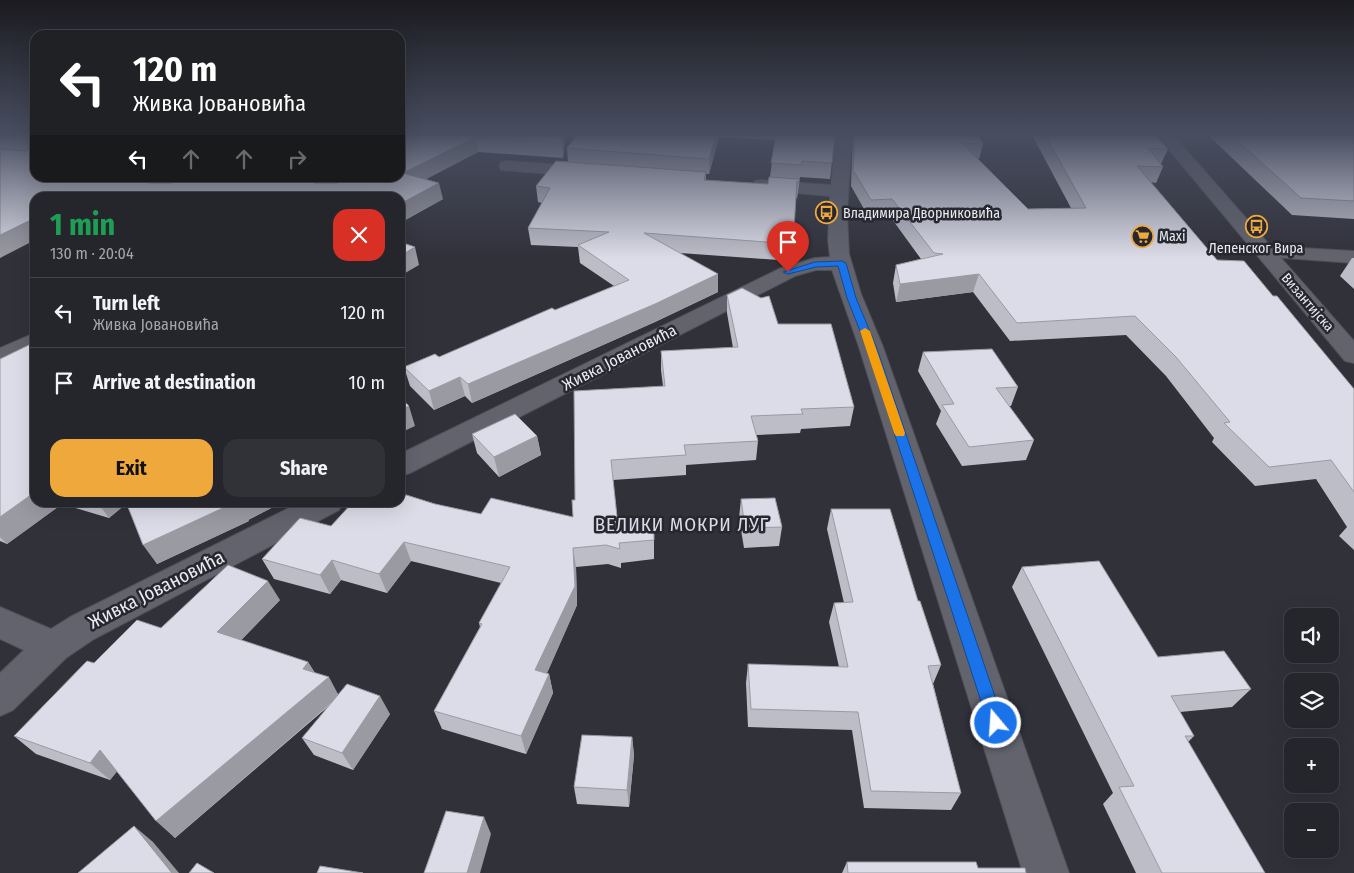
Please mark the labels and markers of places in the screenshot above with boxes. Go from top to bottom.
bus stop icon: Владимира Дворниковића [815,201,839,225]
place label: Владимира Дворниковића [843,205,1000,222]
bus stop icon: Лепенског Вира [1244,214,1268,238]
pin [767,221,809,272]
supermarket icon: Maxi [1131,224,1155,248]
place label: Maxi [1159,228,1185,245]
place label: Лепенског Вира [1209,240,1304,257]

